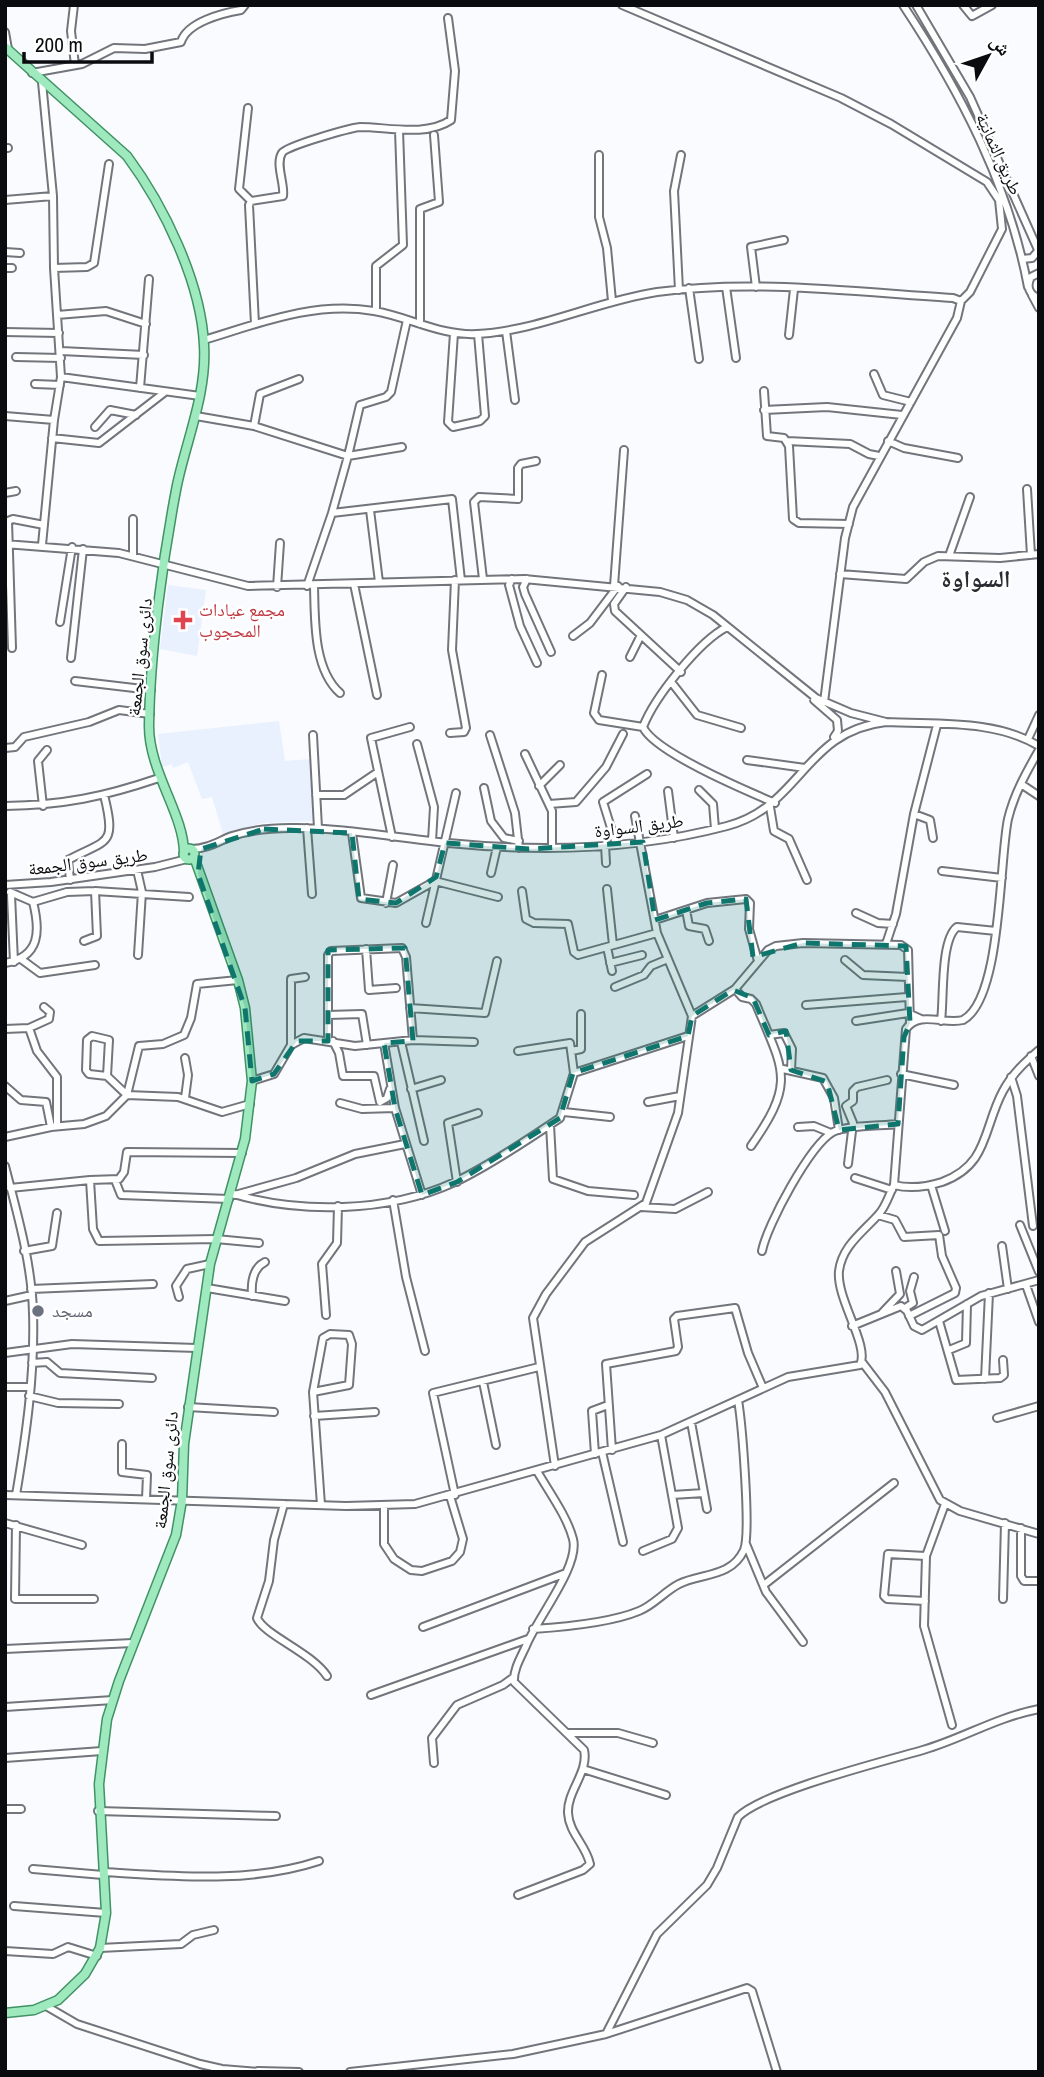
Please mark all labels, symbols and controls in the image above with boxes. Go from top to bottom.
scale bar [24,21,152,65]
north arrow [953,21,1023,91]
text: ش [985,29,1017,61]
text: 200 m [35,30,83,59]
street label: طريق الثمانية [970,109,1029,199]
district label: السواوة [941,562,1011,594]
street label: دائرى سوق الجمعة [121,597,158,717]
place label: مجمع عيادات المحجوب [199,597,285,643]
marker: مجمع عيادات المحجوب [173,610,193,630]
street label: طريق السواوة [593,808,685,843]
street label: طريق سوق الجمعة [27,842,149,881]
place label: مسجد [52,1298,93,1323]
marker: مسجد [30,1303,46,1319]
street label: دائرى سوق الجمعة [147,1410,184,1530]

